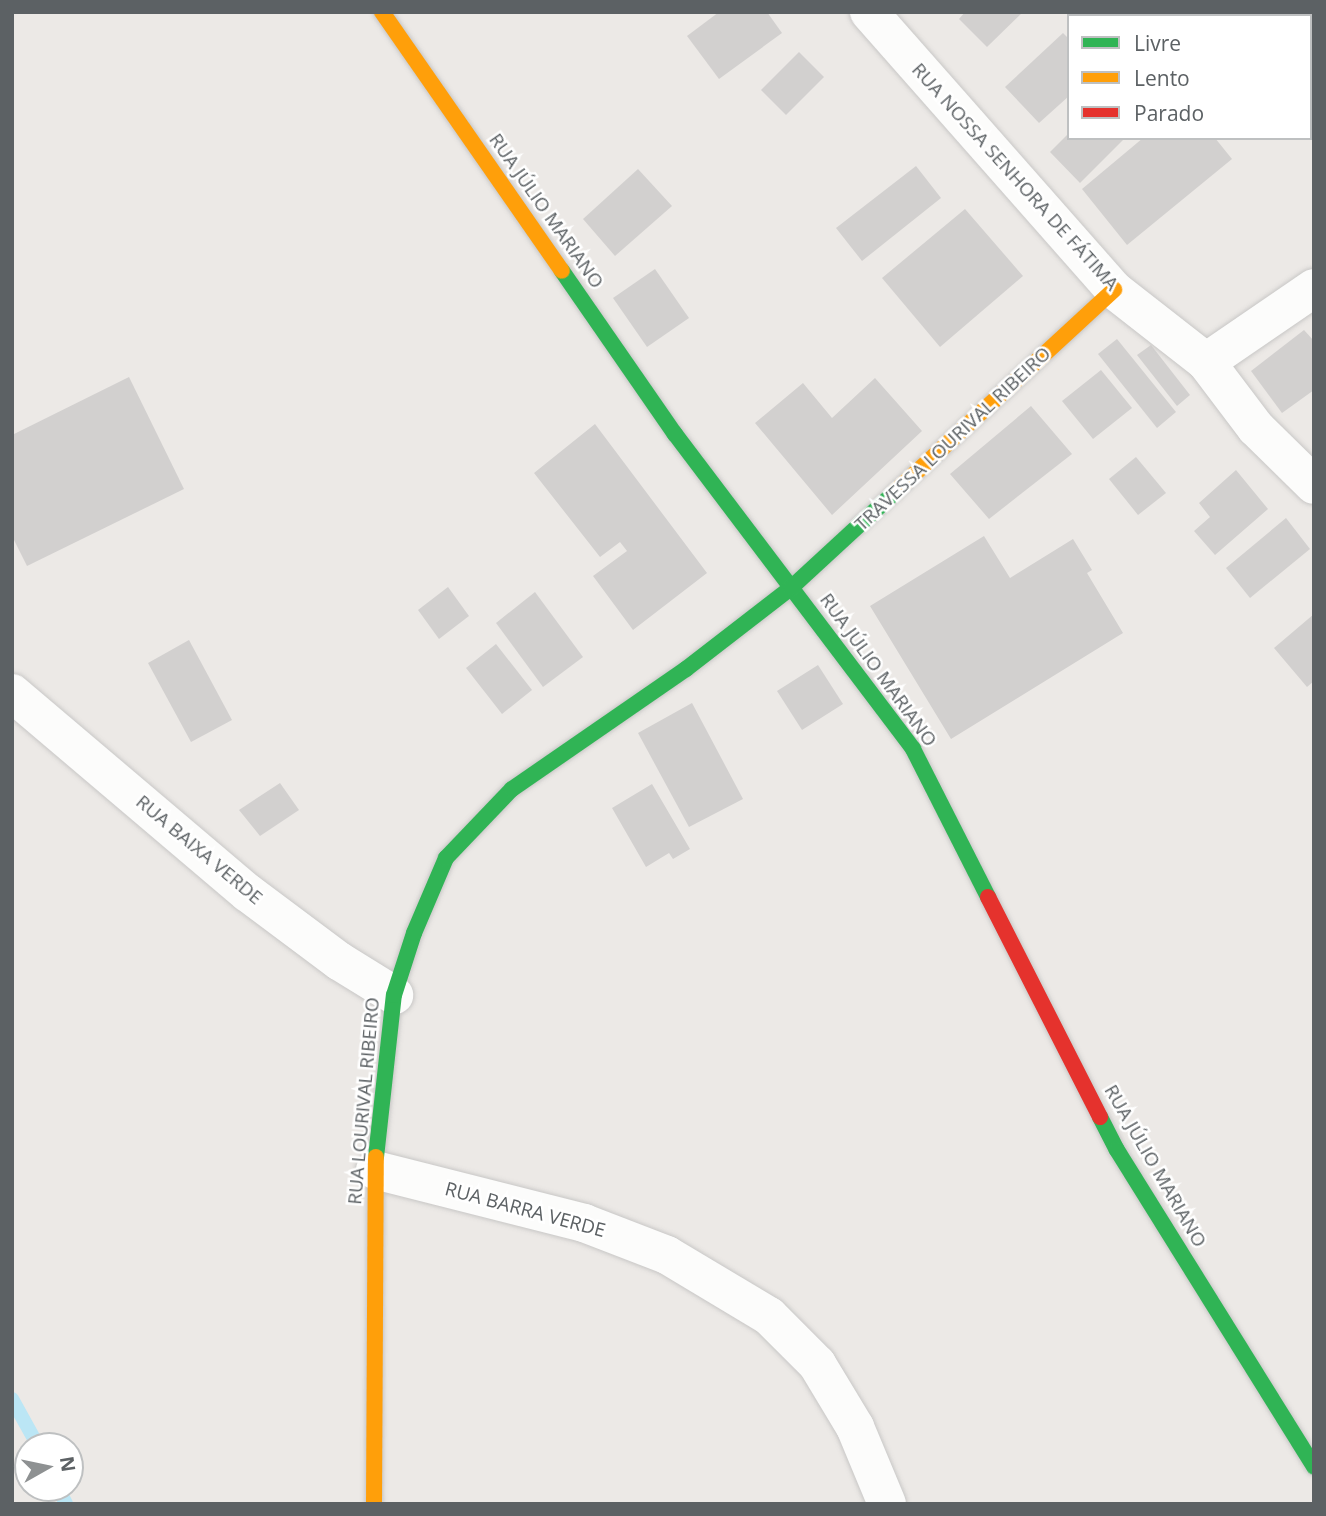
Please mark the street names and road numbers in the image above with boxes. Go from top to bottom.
street label: RUA NOSSA SENHORA DE FÁTIMA [907,59,1123,295]
street label: RUA JÚLIO MARIANO [484,129,608,293]
street label: TRAVESSA LOURIVAL RIBEIRO [850,342,1056,536]
street label: RUA JÚLIO MARIANO [815,589,941,751]
street label: RUA BAIXA VERDE [131,790,267,910]
street label: RUA LOURIVAL RIBEIRO [344,996,384,1206]
street label: RUA JÚLIO MARIANO [1099,1081,1211,1251]
street label: RUA BARRA VERDE [442,1178,608,1242]

